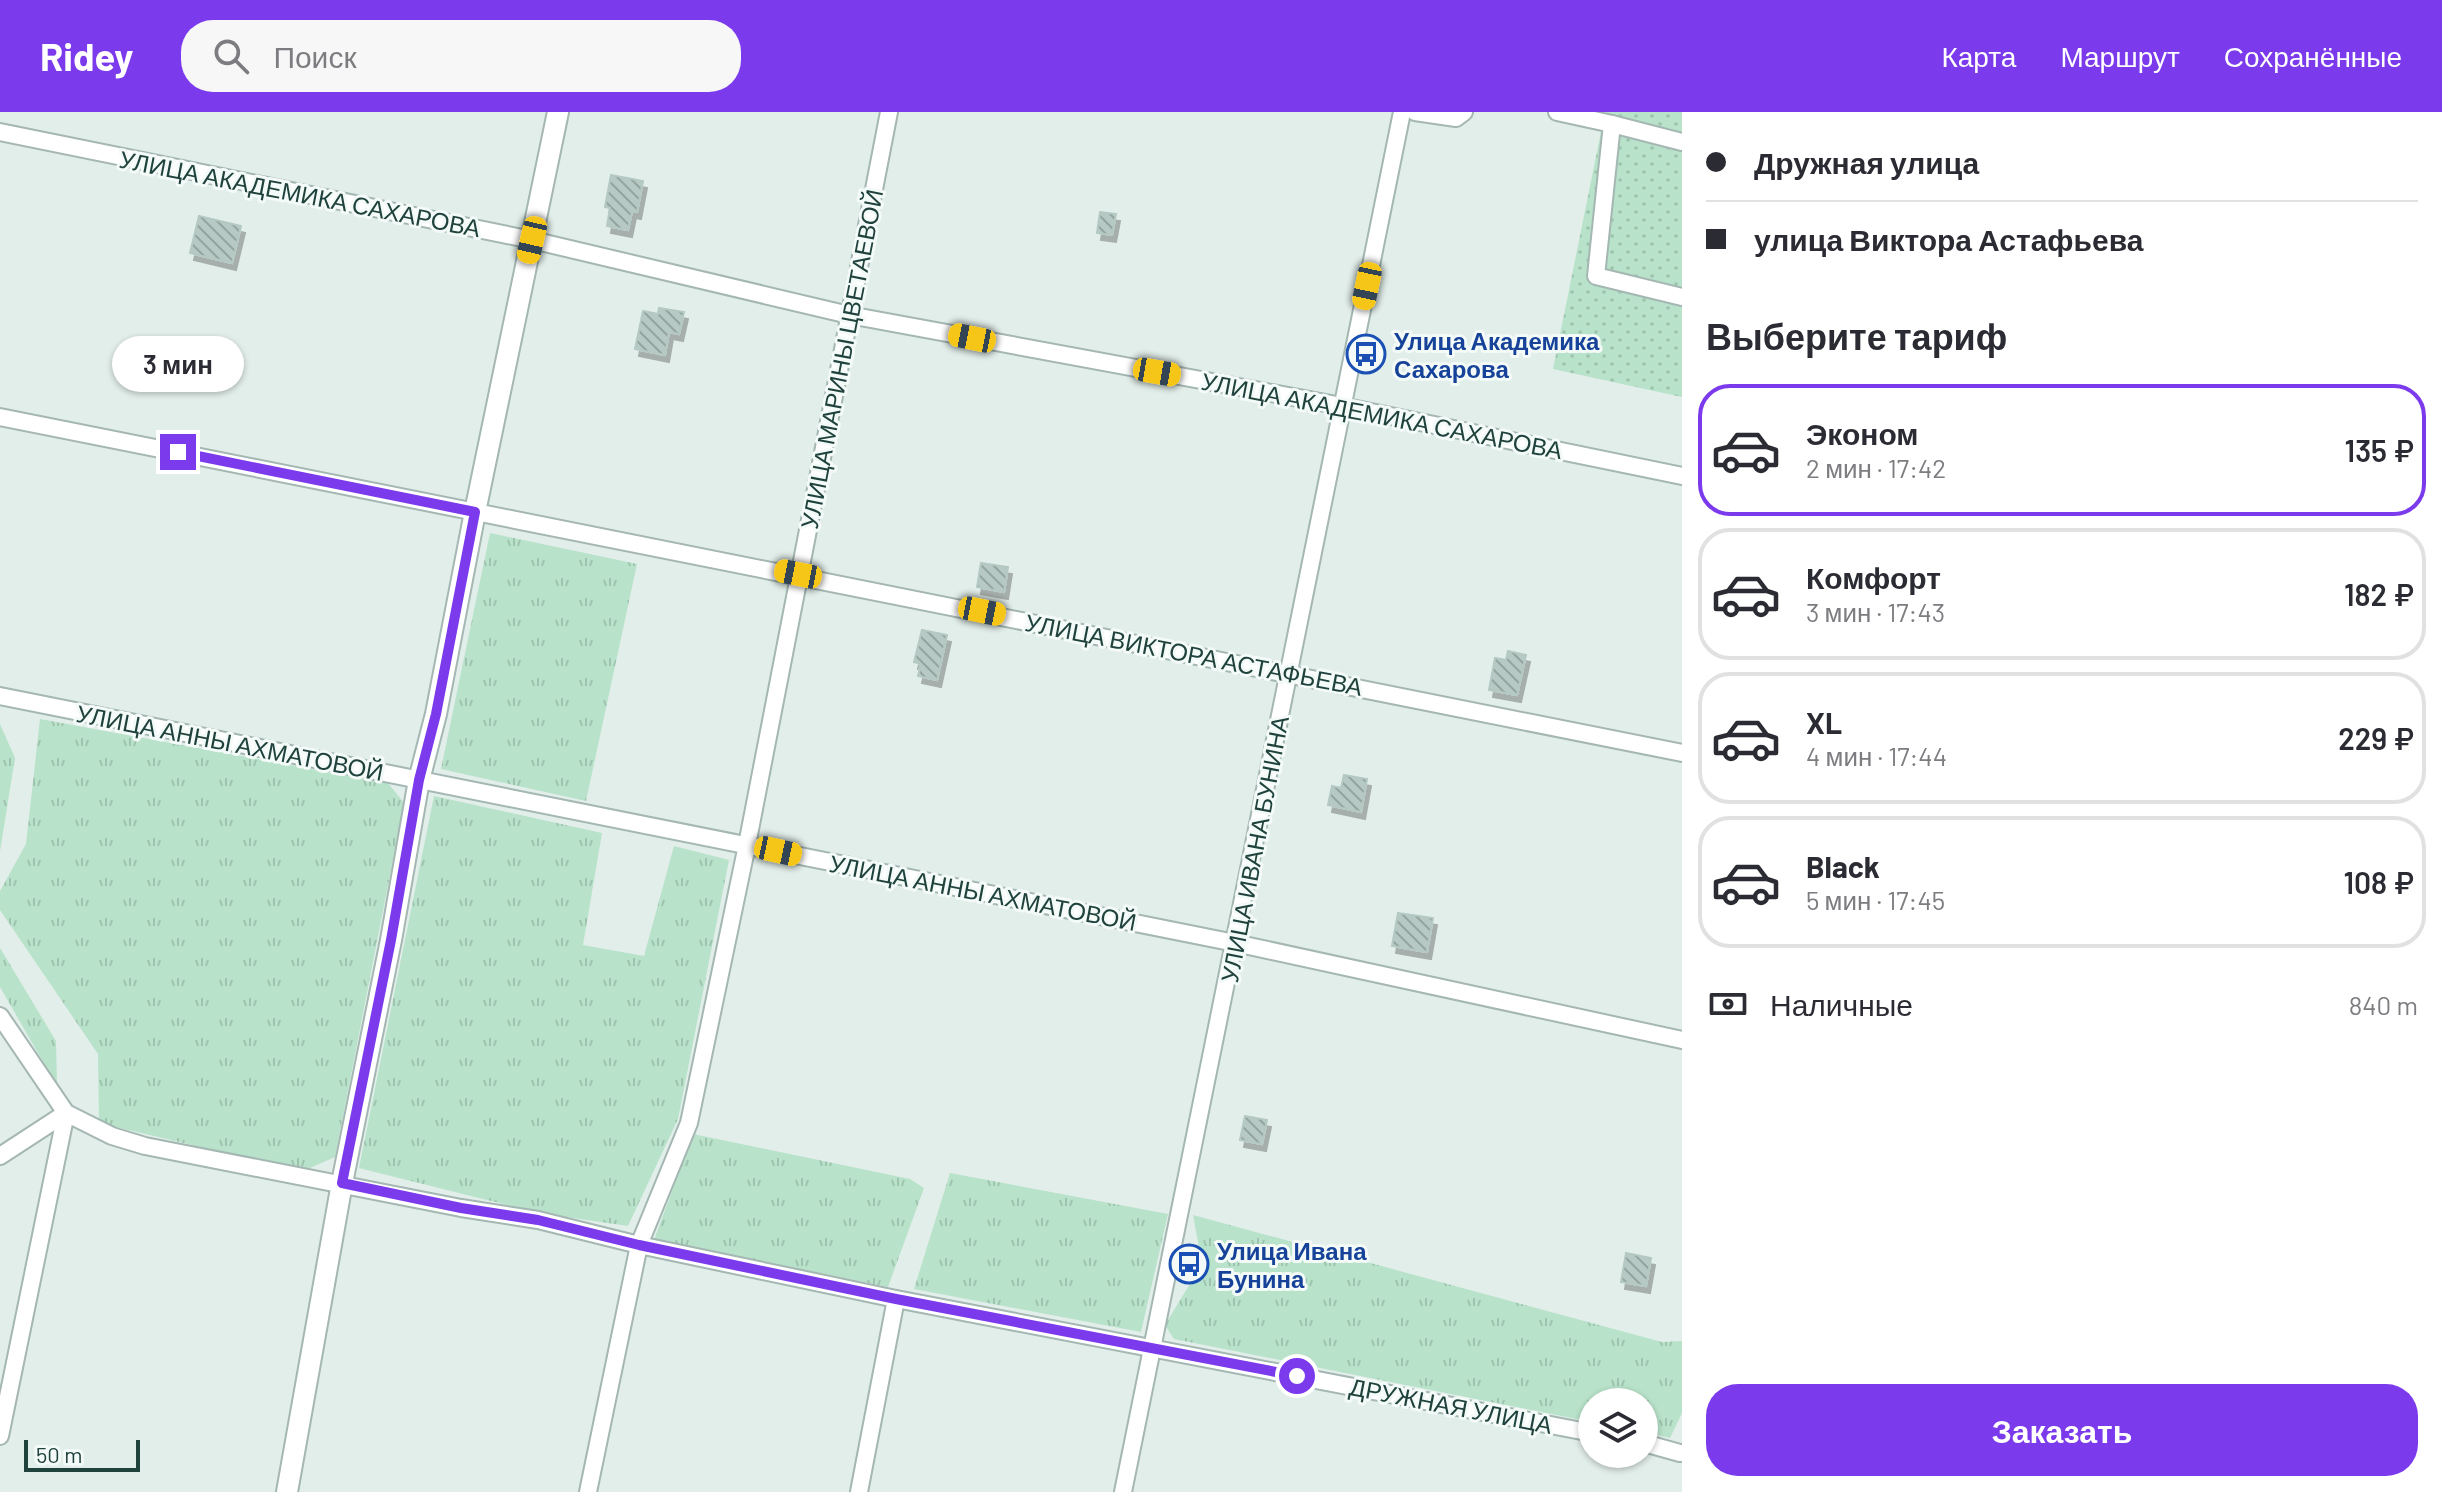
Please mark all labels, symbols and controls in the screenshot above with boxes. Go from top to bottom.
search box [181,20,741,92]
text: Ridey [40,33,133,79]
icon: search [209,34,253,78]
text: Поиск [273,38,357,74]
text: Карта [1941,39,2016,73]
text: Маршрут [2060,39,2180,73]
text: Сохранённые [2224,39,2402,73]
street label: УЛИЦА АКАДЕМИКА САХАРОВА [117,144,483,242]
text: Дружная улица [1754,144,1979,180]
street label: УЛИЦА МАРИНЫ ЦВЕТАЕВОЙ [794,187,888,531]
car [515,214,549,266]
text: улица Виктора Астафьева [1754,221,2143,257]
car [1350,260,1384,312]
text: Выберите тариф [1706,314,2007,357]
car [946,322,998,354]
place label: Улица Академика Сахарова [1394,326,1600,383]
bus stop icon: Улица Академика Сахарова [1345,333,1387,375]
callout: 3 мин [112,336,244,392]
text: 3 мин [143,348,213,379]
car [1131,356,1183,388]
street label: УЛИЦА АКАДЕМИКА САХАРОВА [1199,366,1565,464]
icon: car [1710,414,1782,486]
text: Эконом [1806,415,1919,451]
text: 135 ₽ [2345,432,2414,468]
route end [160,434,196,470]
text: 2 мин · 17:42 [1806,452,1946,483]
car [772,558,824,590]
icon: car [1710,558,1782,630]
text: Комфорт [1806,559,1941,595]
text: 182 ₽ [2344,576,2414,612]
car [956,595,1008,627]
text: 3 мин · 17:43 [1806,596,1945,627]
street label: УЛИЦА ВИКТОРА АСТАФЬЕВА [1023,607,1365,701]
street label: УЛИЦА АННЫ АХМАТОВОЙ [74,698,386,786]
icon: car [1710,702,1782,774]
text: XL [1806,704,1842,740]
street label: УЛИЦА ИВАНА БУНИНА [1214,713,1294,985]
text: 229 ₽ [2338,720,2414,756]
text: 4 мин · 17:44 [1806,740,1947,771]
car [752,834,804,868]
icon: car [1710,846,1782,918]
street label: УЛИЦА АННЫ АХМАТОВОЙ [827,848,1139,936]
text: Black [1806,848,1880,884]
text: 108 ₽ [2343,864,2414,900]
text: 5 мин · 17:45 [1806,884,1945,915]
icon: cash [1706,982,1750,1026]
text: Наличные [1770,986,1913,1022]
text: 840 m [2349,989,2418,1020]
place label: Улица Ивана Бунина [1217,1236,1367,1293]
bus stop icon: Улица Ивана Бунина [1168,1243,1210,1285]
route start [1279,1358,1315,1394]
street label: ДРУЖНАЯ УЛИЦА [1347,1371,1555,1439]
button: Заказать [1706,1384,2418,1476]
map controls [1578,1388,1658,1468]
button: layers [1578,1388,1658,1468]
scale bar [24,1436,140,1472]
text: 50 m [36,1441,82,1467]

